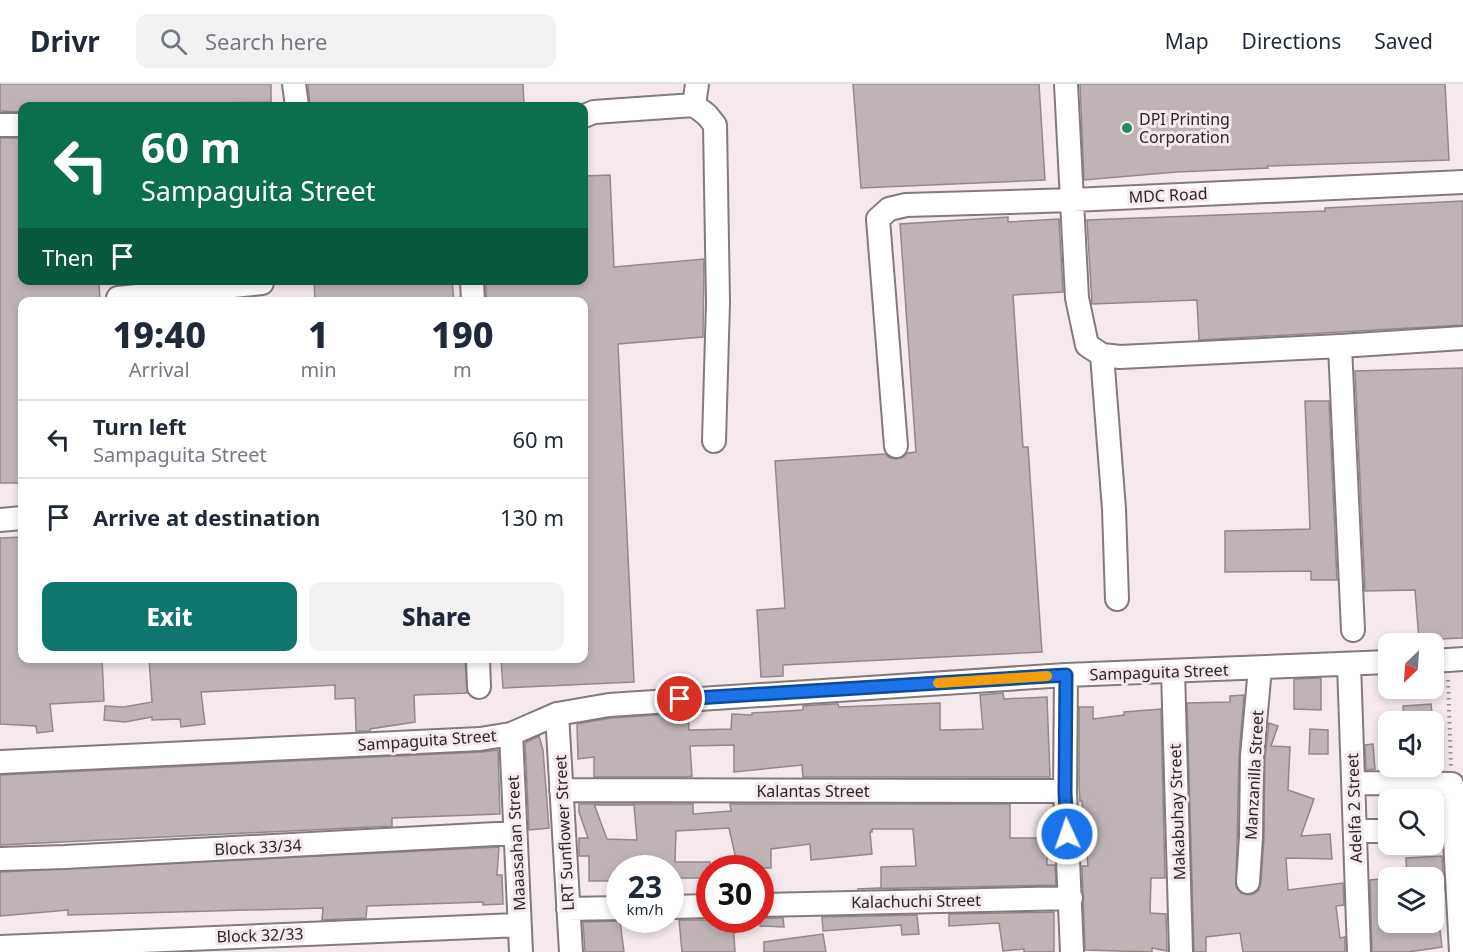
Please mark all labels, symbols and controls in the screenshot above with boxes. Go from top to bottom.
search box [136,14,556,68]
text: Drivr [30,22,100,60]
icon: search [157,25,190,58]
text: Search here [205,26,327,56]
text: Map [1165,27,1209,55]
text: Directions [1242,27,1341,55]
text: Saved [1374,27,1433,55]
place label: DPI Printing Corporation [1139,108,1230,148]
text: 60 m [141,118,241,175]
marker: DPI Printing Corporation [1120,121,1134,135]
icon: left [42,126,120,204]
text: Sampaguita Street [141,172,376,209]
street label: MDC Road [1128,182,1208,208]
icon: arrive [106,240,139,273]
text: Then [42,242,94,272]
text: 19:40 [112,310,206,359]
text: 1 [308,310,329,359]
text: 190 [431,310,494,359]
text: Arrival [129,356,190,383]
text: min [300,356,337,383]
text: m [453,356,472,383]
text: Turn left [93,411,187,441]
icon: left [42,423,75,456]
text: 60 m [513,424,564,454]
text: Sampaguita Street [93,441,267,468]
icon: arrive [42,501,75,534]
text: Arrive at destination [93,502,320,532]
text: 130 m [500,502,564,532]
button: Exit [42,582,297,651]
button: Share [309,582,564,651]
north arrow [1378,633,1444,699]
map controls [1378,633,1444,933]
street label: Sampaguita Street [1089,659,1229,685]
pin [654,673,705,724]
icon: arrive [663,682,696,715]
street label: Manzanilla Street [1240,709,1268,840]
button: sound [1378,711,1444,777]
street label: Sampaguita Street [357,724,497,756]
street label: Makabuhay Street [1164,743,1190,881]
street label: Adelfa 2 Street [1341,753,1367,863]
street label: LRT Sunflower Street [549,754,579,911]
street label: Maaasahan Street [501,774,531,911]
street label: Kalantas Street [756,780,870,802]
button: search [1378,789,1444,855]
position arrow [1035,802,1099,866]
street label: Block 33/34 [214,834,302,860]
speed limit sign: 30 [696,855,774,933]
text: 23 [628,866,662,907]
button: layers [1378,867,1444,933]
street label: Kalachuchi Street [851,889,981,913]
text: km/h [627,899,663,919]
street label: Block 32/33 [216,922,304,948]

